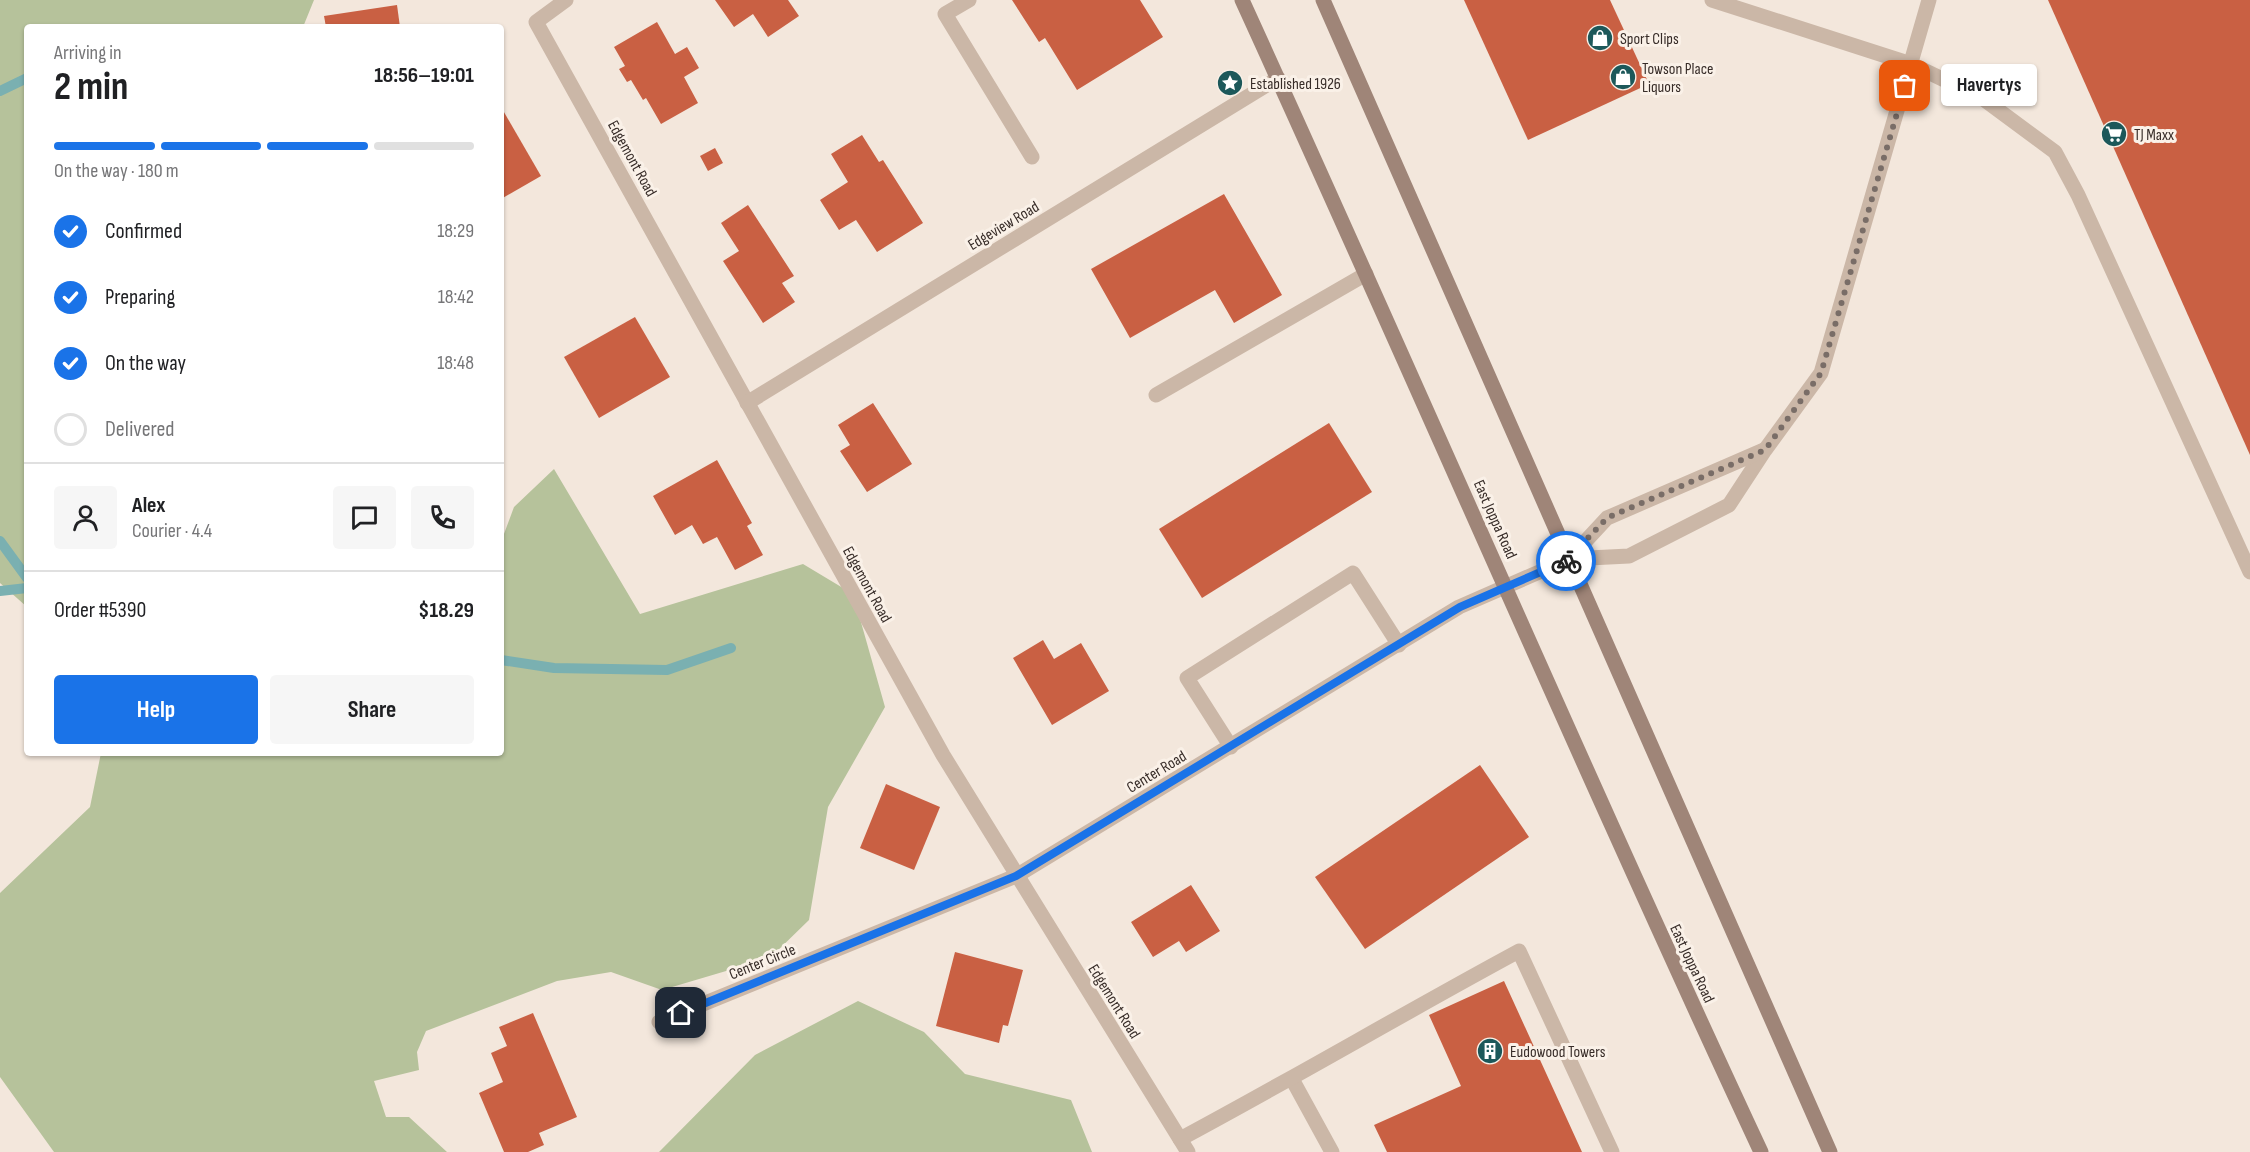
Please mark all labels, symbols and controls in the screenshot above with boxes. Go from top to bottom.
shop icon: Sport Clips [1585,23,1615,53]
place label: Sport Clips [1620,30,1679,49]
text: Arriving in [54,41,122,65]
place label: Towson Place Liquors [1642,60,1713,97]
pin [1879,60,1930,111]
text: 18:56–19:01 [374,62,474,89]
shop icon: Towson Place Liquors [1608,62,1638,92]
text: 2 min [54,64,128,111]
callout: Havertys [1941,65,2037,107]
place icon: Established 1926 [1215,68,1245,98]
icon: bag [1888,69,1921,102]
text: Havertys [1957,73,2021,97]
place label: Established 1926 [1250,75,1341,94]
street label: Edgemont Road [603,117,660,200]
supermarket icon: TJ Maxx [2099,119,2129,149]
place label: TJ Maxx [2134,126,2174,145]
text: On the way · 180 m [54,159,179,183]
street label: Edgeview Road [965,198,1043,255]
icon: check [54,215,87,248]
text: Confirmed [105,218,182,245]
text: 18:29 [437,219,474,243]
icon: check [54,281,87,314]
text: Preparing [105,284,175,311]
text: 18:42 [438,285,474,309]
icon: check [54,347,87,380]
text: On the way [105,350,186,377]
text: 18:48 [437,351,474,375]
text: Delivered [105,416,174,443]
street label: East Joppa Road [1469,477,1520,562]
button: person [54,486,117,549]
button: chat [333,486,396,549]
button: phone [411,486,474,549]
text: Alex [132,492,165,519]
text: Courier · 4.4 [132,519,212,543]
courier [1536,531,1596,591]
street label: Edgemont Road [838,543,895,626]
icon: bike [1550,545,1583,578]
text: Order #5390 [54,597,146,624]
text: $18.29 [418,597,474,624]
button: Help [54,675,258,744]
button: Share [270,675,474,744]
street label: Center Road [1124,747,1190,797]
street label: East Joppa Road [1665,921,1718,1006]
street label: Center Circle [726,940,799,984]
street label: Edgemont Road [1083,961,1144,1042]
pin [655,987,706,1038]
icon: home [664,996,697,1029]
building icon: Eudowood Towers [1475,1036,1505,1066]
place label: Eudowood Towers [1510,1043,1606,1062]

